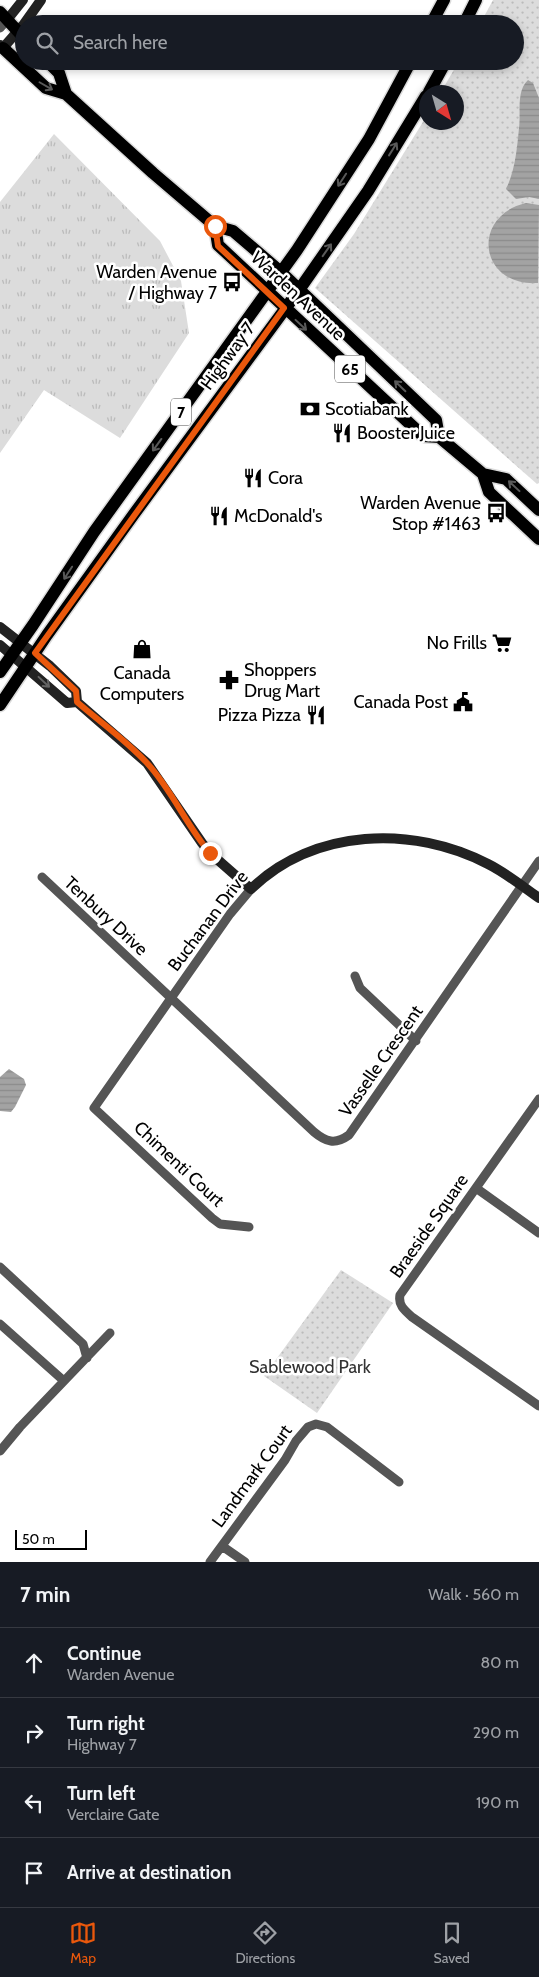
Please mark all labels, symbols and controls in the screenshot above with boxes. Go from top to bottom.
search box [15,15,524,70]
icon: search [33,29,61,57]
text: Search here [73,31,167,54]
one-way arrow [38,81,53,91]
north arrow [419,85,464,130]
one-way arrow [389,143,399,157]
one-way arrow [337,173,348,187]
route start [204,215,227,238]
one-way arrow [322,243,332,257]
street label: Warden Avenue [246,247,350,345]
place label: Warden Avenue / Highway 7 [96,261,217,304]
bus stop icon: Warden Avenue / Highway 7 [221,271,243,293]
street label: Highway 7 [196,318,260,394]
one-way arrow [295,319,308,330]
road number: 65 [335,356,365,382]
one-way arrow [394,380,406,392]
road number: 7 [171,398,191,426]
bank icon: Scotiabank [299,398,321,420]
place label: Scotiabank [325,398,410,420]
restaurant icon: Booster Juice [331,422,353,444]
place label: Booster Juice [357,422,455,444]
one-way arrow [152,438,162,452]
restaurant icon: Cora [242,467,264,489]
place label: Cora [268,467,303,489]
one-way arrow [508,480,520,492]
place label: Warden Avenue Stop #1463 [360,492,481,535]
bus stop icon: Warden Avenue Stop #1463 [485,502,507,524]
restaurant icon: McDonald's [208,505,230,527]
place label: McDonald's [234,505,322,527]
one-way arrow [62,566,73,580]
place label: No Frills [427,632,487,654]
supermarket icon: No Frills [491,632,513,654]
shop icon: Canada Computers [131,638,153,660]
place label: Shoppers Drug Mart [244,659,320,702]
place label: Canada Computers [100,662,184,705]
pharmacy icon: Shoppers Drug Mart [218,669,240,691]
one-way arrow [37,676,50,688]
place label: Canada Post [353,691,448,713]
public building icon: Canada Post [452,691,474,713]
place label: Pizza Pizza [218,704,301,726]
restaurant icon: Pizza Pizza [305,704,327,726]
route end [199,842,222,865]
street label: Buchanan Drive [163,867,253,975]
street label: Tenbury Drive [60,872,152,960]
street label: Vasselle Crescent [334,1001,428,1121]
street label: Chimenti Court [129,1117,229,1211]
street label: Braeside Square [385,1170,473,1282]
park label: Sablewood Park [249,1356,372,1378]
street label: Landmark Court [207,1420,297,1532]
scale bar [15,1527,88,1550]
text: 50 m [22,1530,55,1548]
text: 7 min [20,1582,70,1607]
text: Walk · 560 m [428,1585,519,1604]
text: Continue [67,1642,141,1665]
icon: ahead [20,1649,48,1677]
text: 80 m [481,1653,519,1672]
text: Warden Avenue [67,1665,174,1684]
text: Turn right [67,1712,145,1735]
icon: right [20,1719,48,1747]
text: 290 m [473,1723,519,1742]
text: Highway 7 [67,1735,137,1754]
text: Turn left [67,1782,135,1805]
icon: left [20,1789,48,1817]
text: 190 m [476,1793,519,1812]
text: Verclaire Gate [67,1805,159,1824]
icon: arrive [20,1859,48,1887]
text: Arrive at destination [67,1861,231,1884]
tab: Map [69,1919,97,1967]
tab: Directions [235,1919,295,1967]
tab: Saved [433,1919,470,1967]

